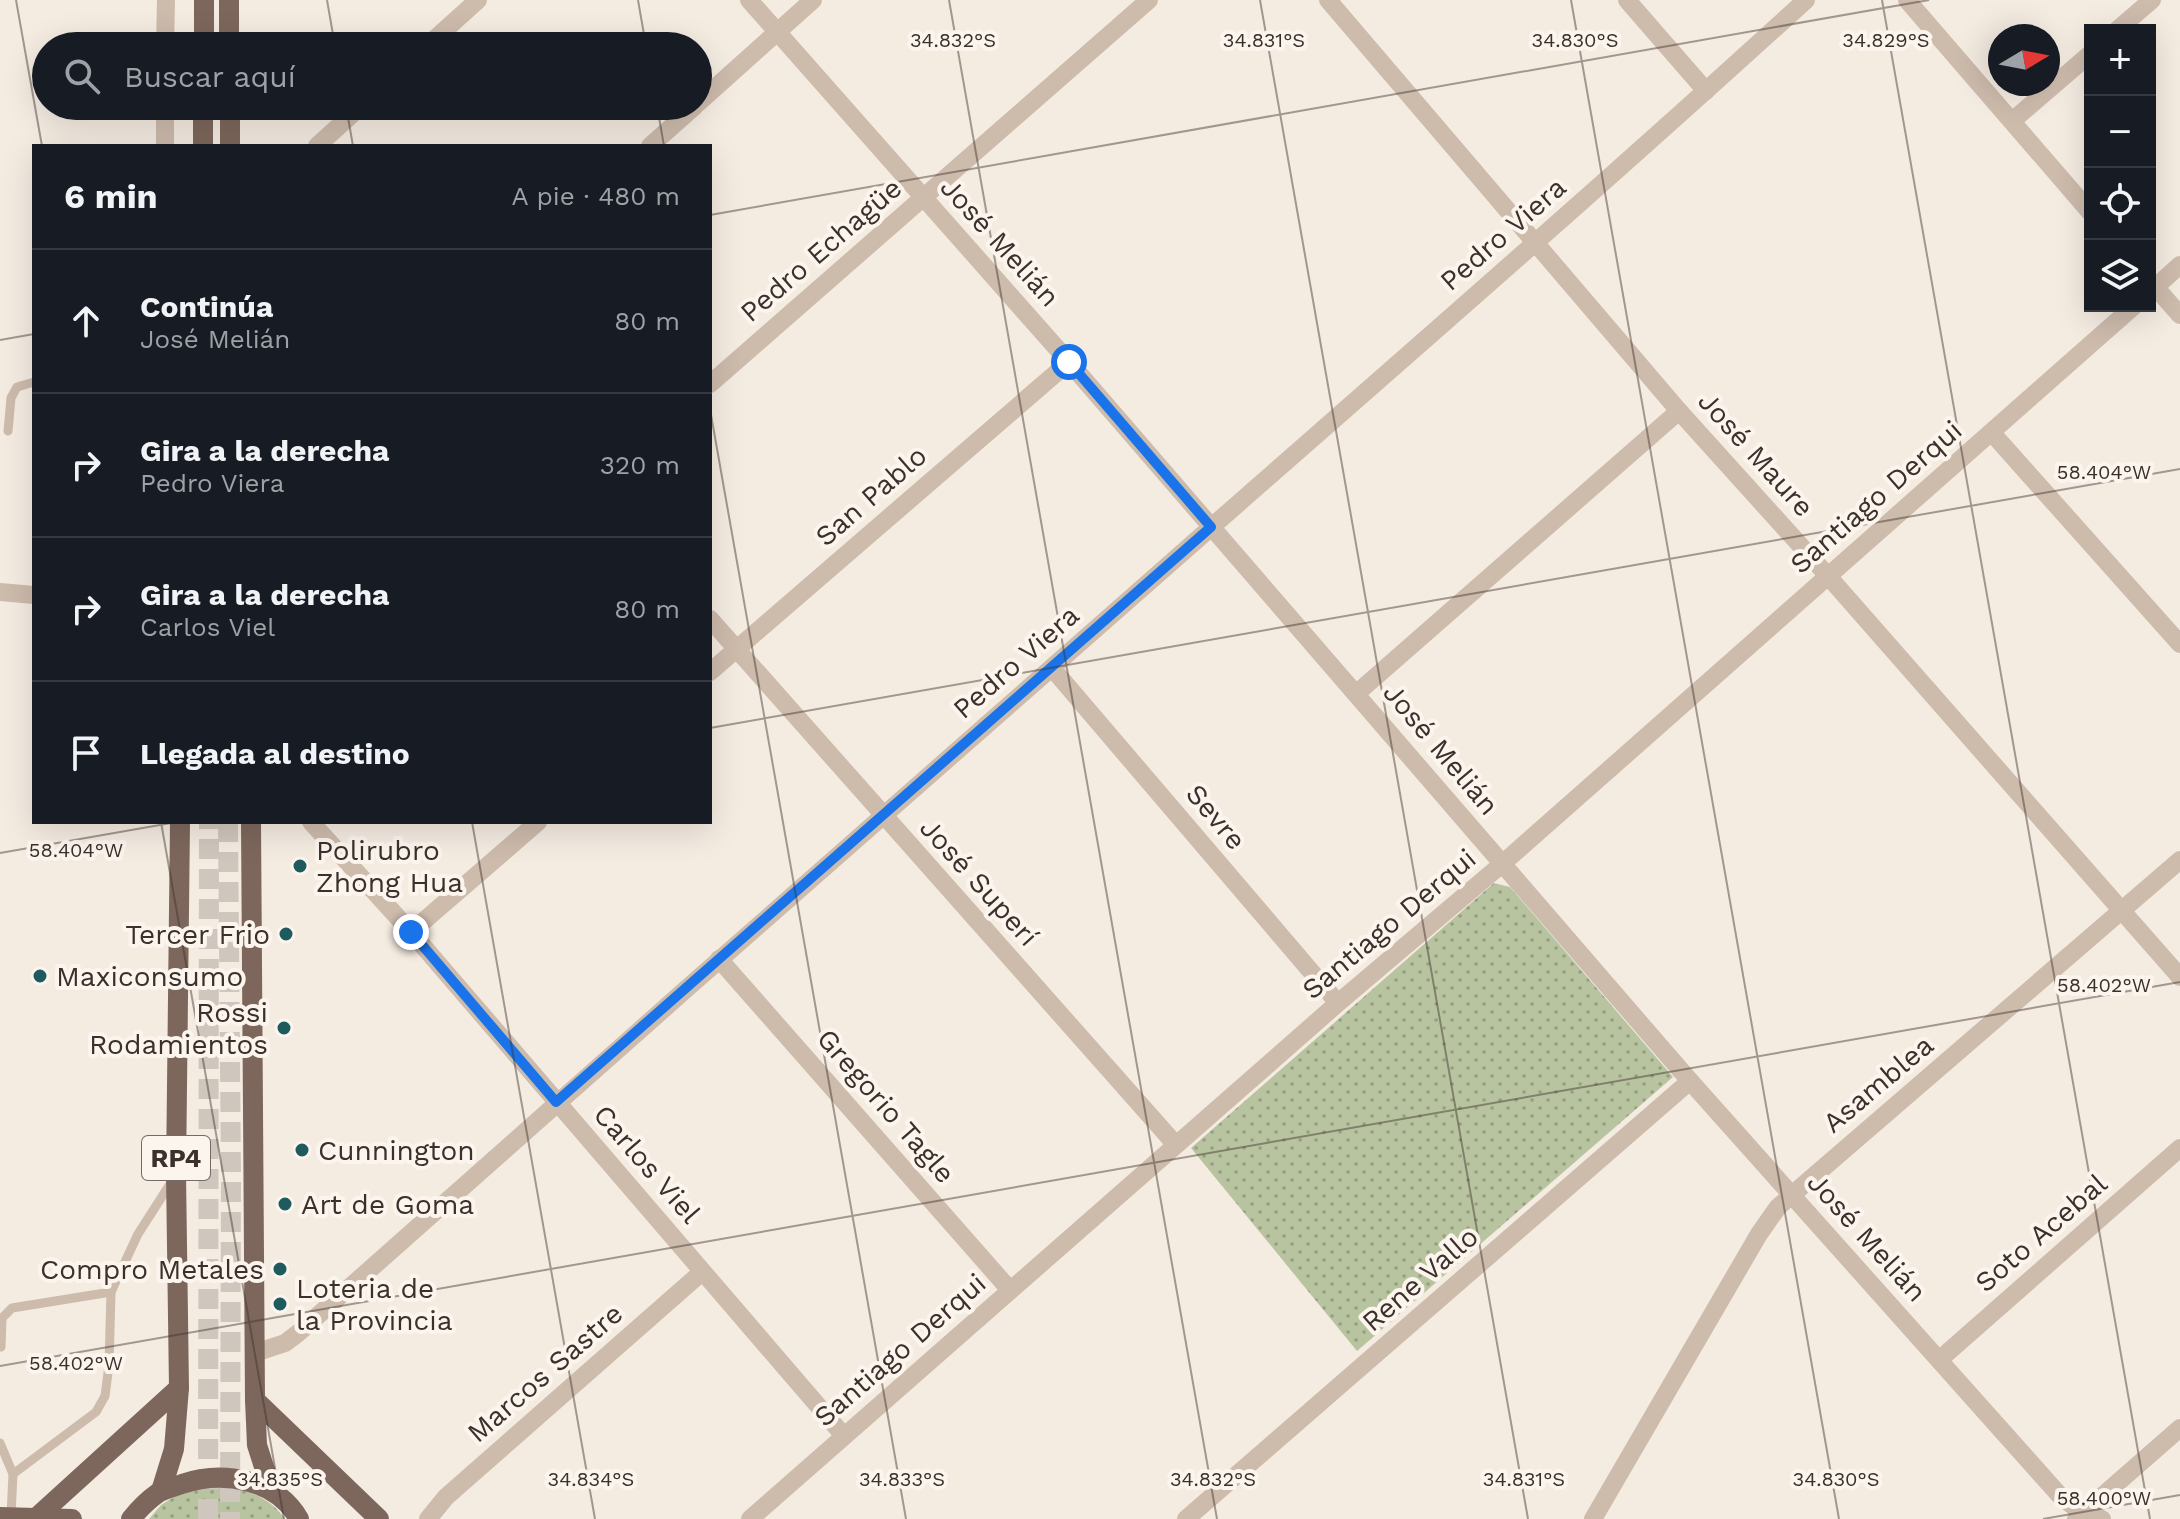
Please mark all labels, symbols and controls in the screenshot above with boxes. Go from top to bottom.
north arrow [1988,24,2060,96]
map controls [2084,24,2156,312]
button: + [2084,24,2156,96]
text: 34.832°S [910,28,996,52]
text: 34.831°S [1223,28,1305,52]
text: 34.830°S [1531,28,1619,52]
text: 34.829°S [1842,28,1930,52]
search box [32,32,712,120]
icon: search [60,54,104,98]
text: Buscar aquí [124,59,296,94]
button: − [2084,96,2156,168]
button: locate [2084,168,2156,240]
street label: Pedro Viera [1433,170,1573,297]
street label: Pedro Echagüe [734,171,908,329]
street label: José Melián [934,171,1066,313]
text: 6 min [64,176,158,216]
text: A pie · 480 m [511,181,680,211]
button: layers [2084,240,2156,312]
text: Continúa [140,289,273,324]
icon: ahead [64,299,108,343]
text: 80 m [614,306,680,336]
text: José Melián [140,324,290,354]
route start [1051,344,1087,380]
street label: José Maure [1691,385,1821,523]
street label: Santiago Derqui [1783,414,1969,580]
text: Gira a la derecha [140,433,389,468]
street label: San Pablo [809,439,933,553]
icon: right [64,443,108,487]
text: 320 m [600,450,680,480]
text: 58.404°W [2057,460,2151,484]
text: Pedro Viera [140,468,284,498]
text: Gira a la derecha [140,577,389,612]
icon: right [64,587,108,631]
text: 80 m [614,594,680,624]
street label: Pedro Viera [946,598,1086,725]
text: Carlos Viel [140,612,275,642]
street label: José Melián [1376,676,1506,822]
icon: arrive [64,731,108,775]
text: Llegada al destino [140,736,410,771]
street label: Sevre [1179,778,1253,856]
street label: José Superí [913,811,1045,953]
place label: Polirubro Zhong Hua [316,834,463,899]
text: 58.404°W [29,838,123,862]
street label: Santiago Derqui [1295,842,1483,1006]
marker: Polirubro Zhong Hua [291,857,309,875]
route end [393,914,429,950]
place label: Tercer Frio [125,918,270,951]
marker: Tercer Frio [277,925,295,943]
place label: Maxiconsumo [56,960,243,993]
marker: Maxiconsumo [31,967,49,985]
text: 58.402°W [2057,973,2151,997]
place label: Rossi Rodamientos [89,996,268,1061]
marker: Rossi Rodamientos [275,1019,293,1037]
street label: Gregorio Tagle [810,1022,962,1190]
street label: Asamblea [1816,1028,1940,1140]
street label: Carlos Viel [587,1098,707,1230]
place label: Cunnington [318,1134,475,1167]
road number: RP4 [142,1136,210,1180]
marker: Cunnington [293,1141,311,1159]
street label: José Melián [1801,1166,1933,1308]
street label: Soto Acebal [1968,1167,2114,1299]
place label: Art de Goma [301,1188,474,1221]
marker: Art de Goma [276,1195,294,1213]
street label: Rene Vallo [1355,1220,1485,1338]
place label: Compro Metales [40,1253,264,1286]
marker: Compro Metales [271,1260,289,1278]
street label: Santiago Derqui [807,1267,993,1433]
place label: Loteria de la Provincia [296,1272,453,1337]
marker: Loteria de la Provincia [271,1295,289,1313]
street label: Marcos Sastre [461,1297,629,1449]
text: 58.402°W [29,1351,123,1375]
text: 34.835°S [237,1467,323,1491]
text: 34.834°S [548,1467,634,1491]
text: 34.833°S [859,1467,945,1491]
text: 34.832°S [1170,1467,1256,1491]
text: 34.831°S [1483,1467,1565,1491]
text: 34.830°S [1792,1467,1880,1491]
text: 58.400°W [2057,1486,2151,1510]

